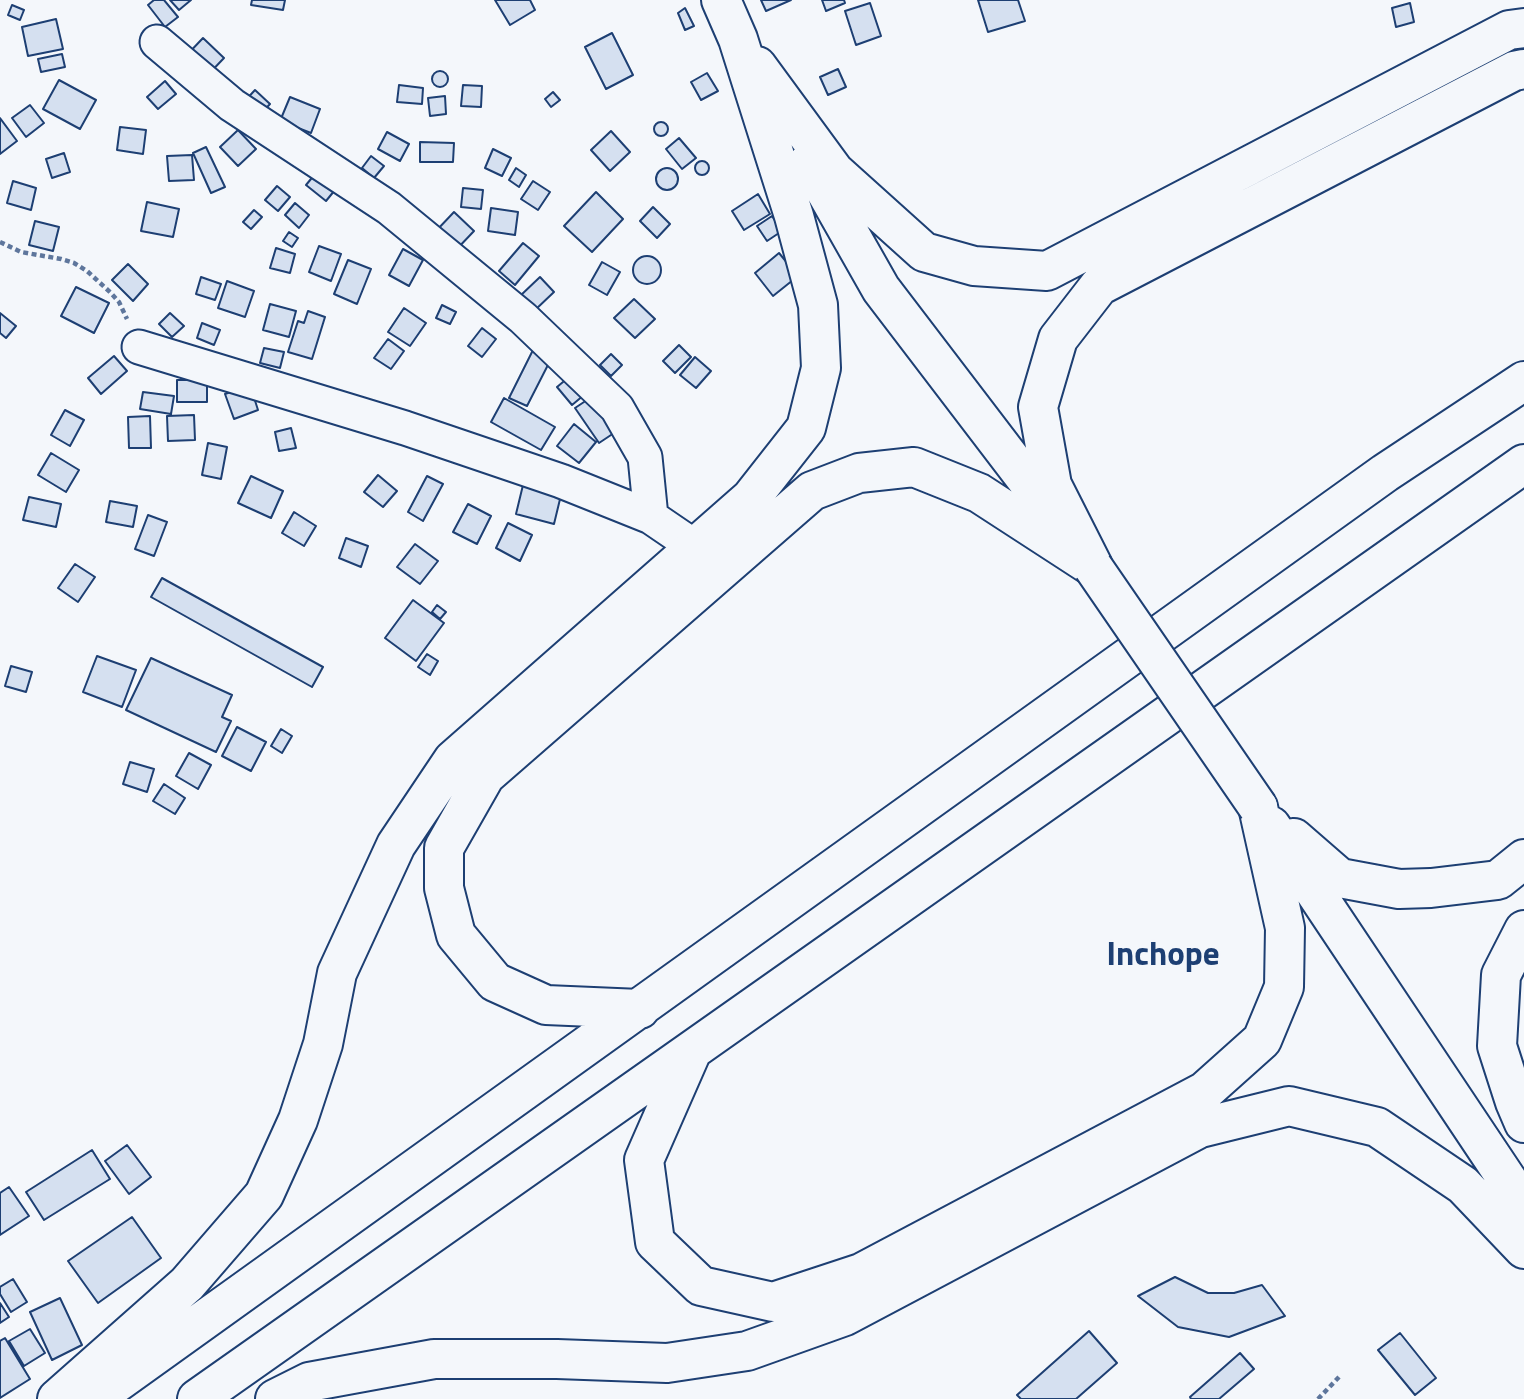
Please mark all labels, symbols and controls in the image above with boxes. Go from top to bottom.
district label: Inchope [1107,937,1219,977]

